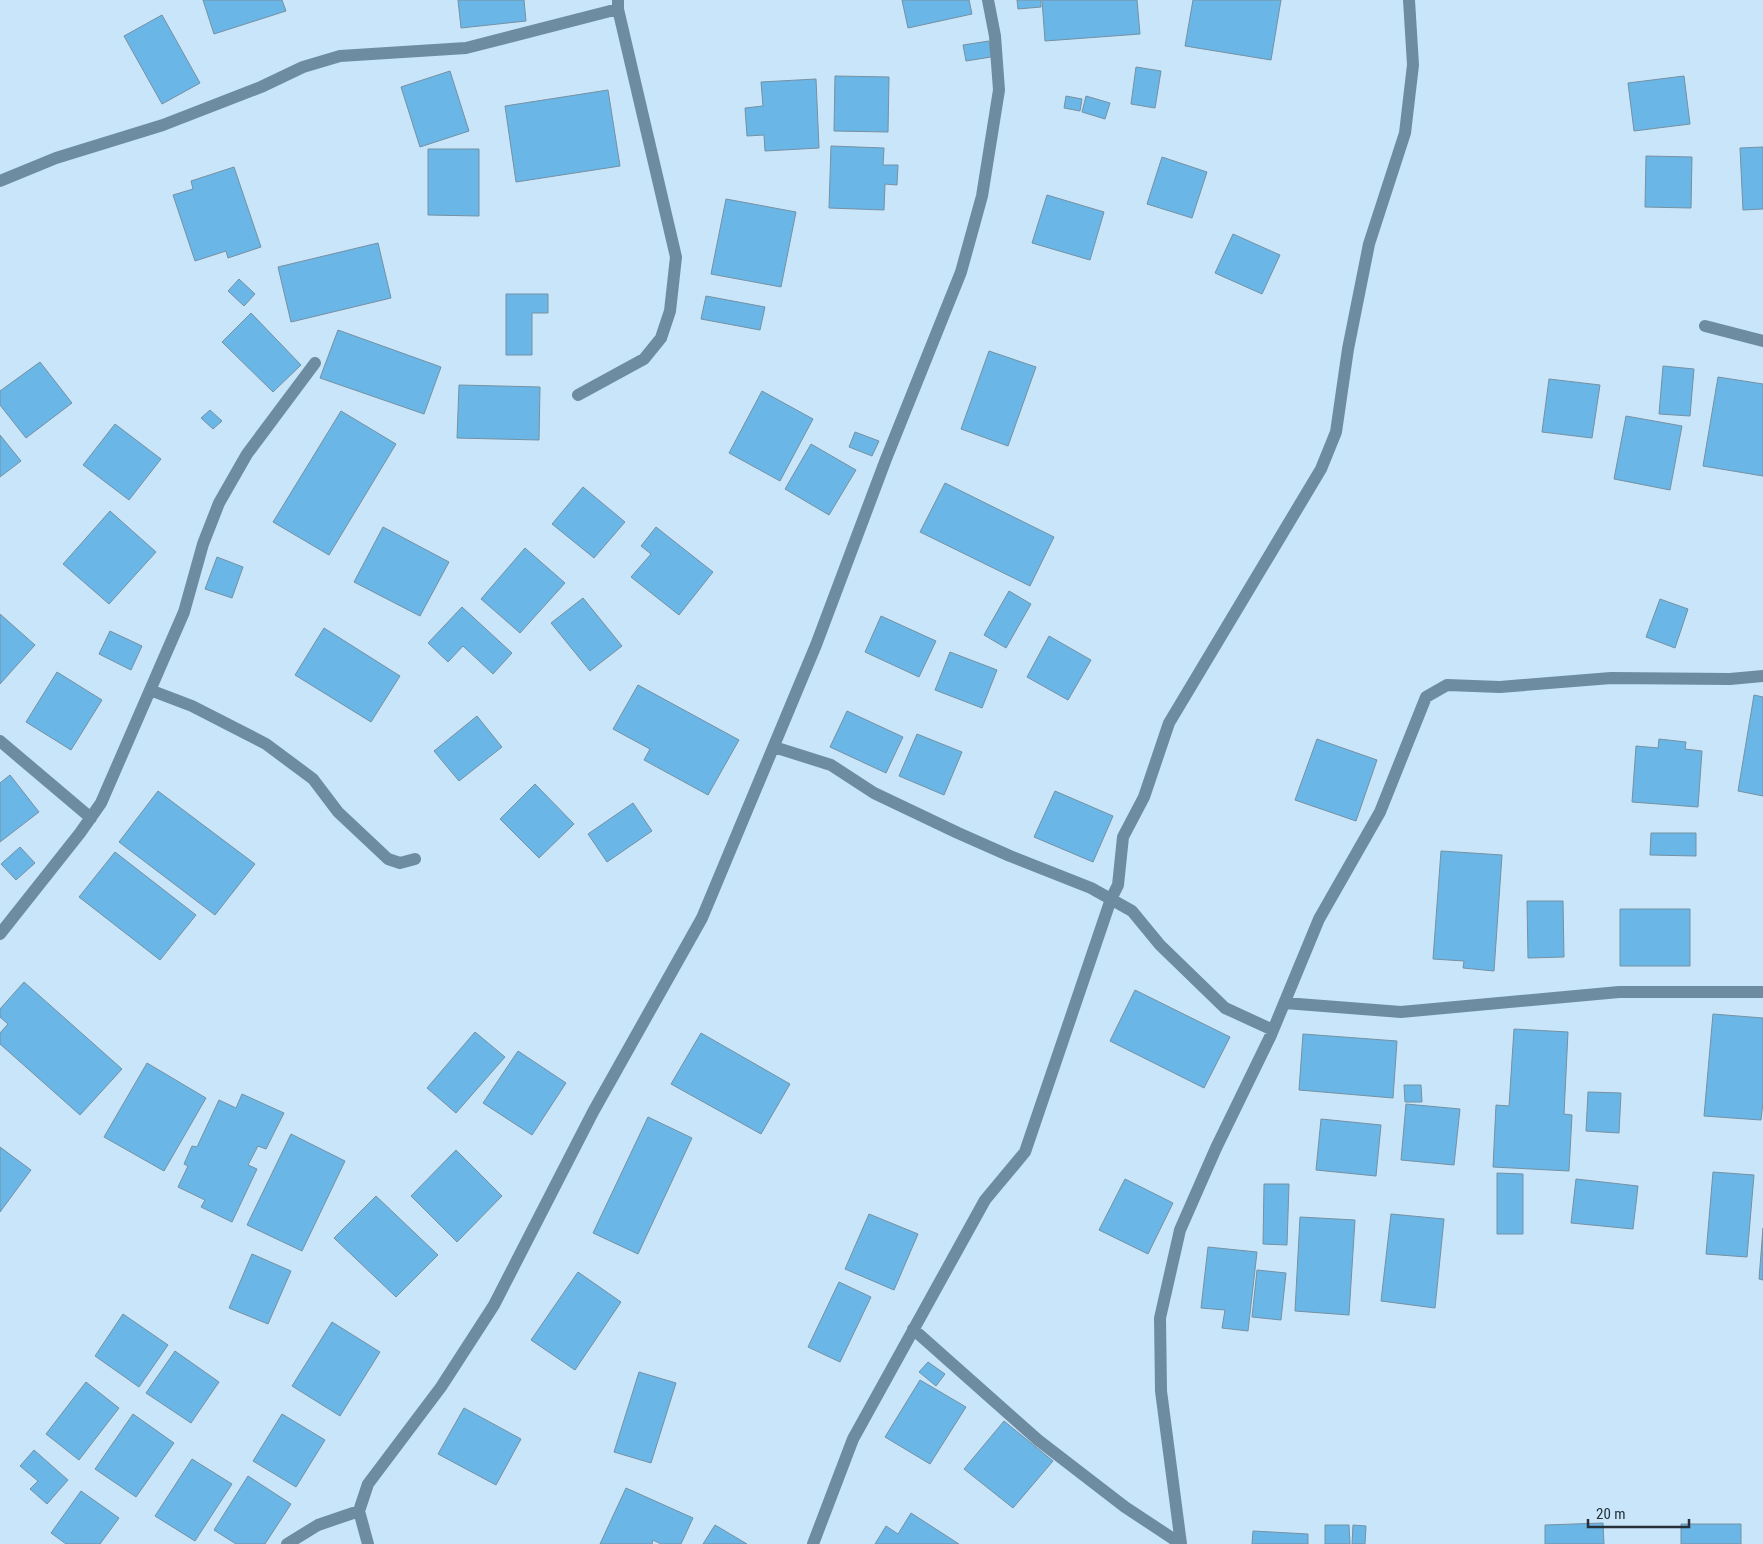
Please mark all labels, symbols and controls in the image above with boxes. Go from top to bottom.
scale bar [1588,1496,1689,1528]
text: 20 m [1596,1505,1626,1523]

